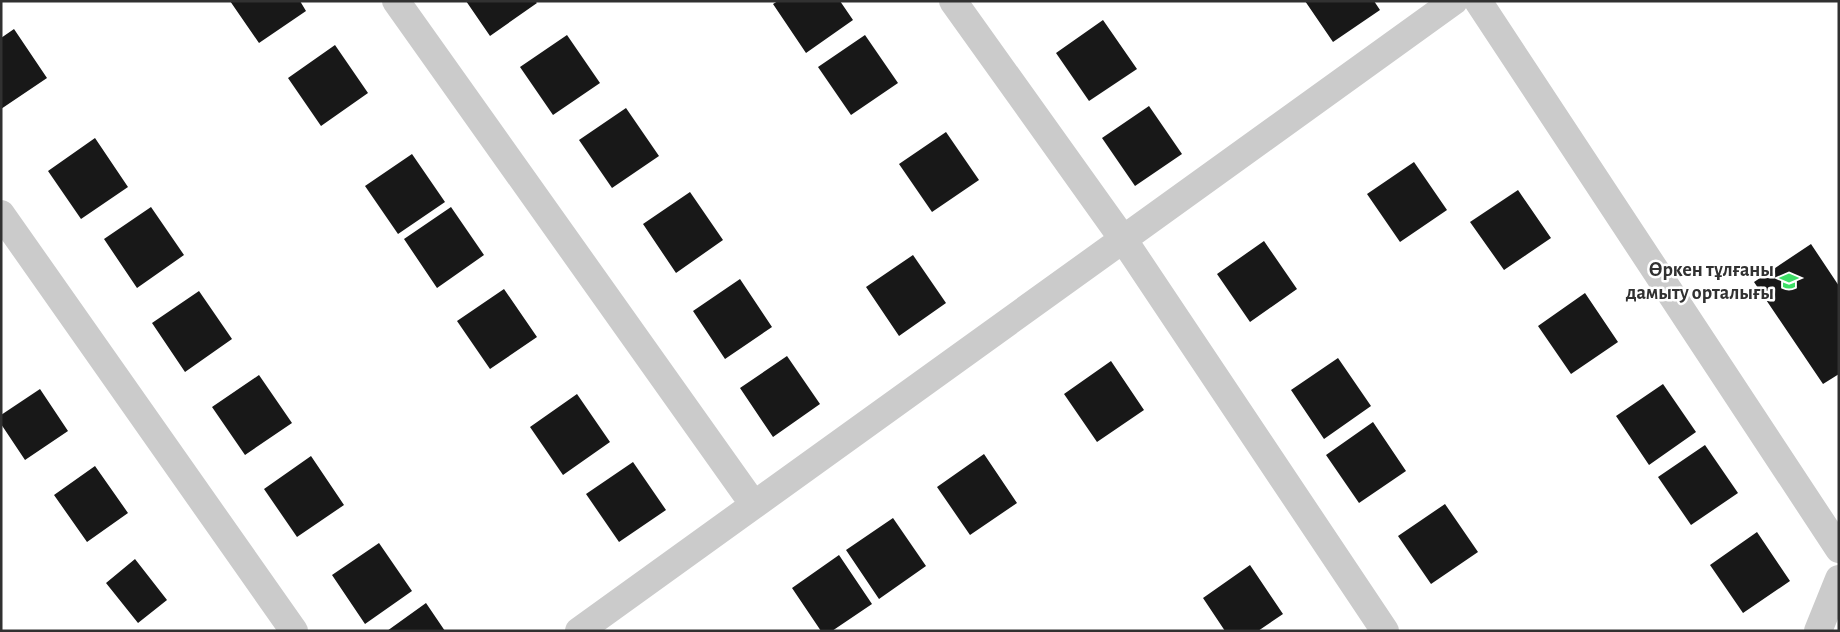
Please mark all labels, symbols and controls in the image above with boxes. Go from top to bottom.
place label: Өркен тұлғаны дамыту орталығы [1626,260,1774,303]
school or university icon: Өркен тұлғаны дамыту орталығы [1778,270,1800,292]

